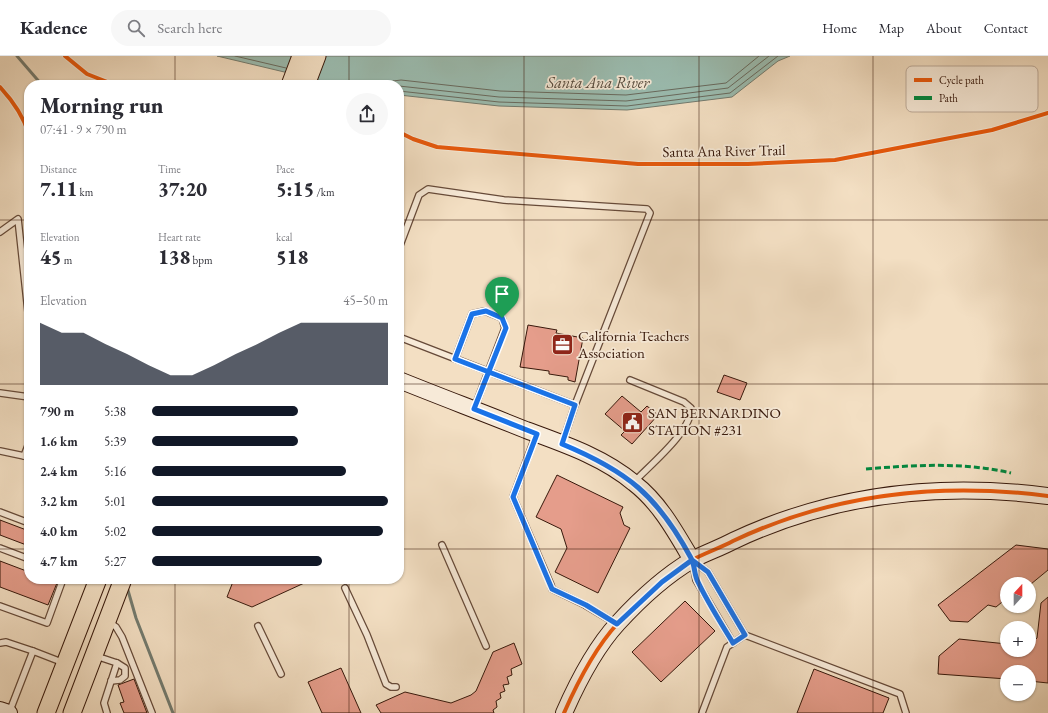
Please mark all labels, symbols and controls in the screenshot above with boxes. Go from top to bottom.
search box [111,10,391,46]
text: Kadence [20,15,87,40]
icon: search [125,17,147,39]
text: Search here [157,18,222,37]
text: Home [822,19,857,37]
text: Map [879,19,904,37]
text: About [926,19,962,37]
text: Contact [984,19,1028,37]
legend [906,66,1038,112]
water label: Santa Ana River [546,72,650,93]
text: Cycle path [939,73,984,87]
text: Morning run [40,91,164,120]
text: Path [939,91,958,105]
button: share [346,93,388,135]
text: 07:41 · 9 × 790 m [40,121,127,138]
street label: Santa Ana River Trail [662,140,786,161]
text: Distance [40,162,77,176]
text: Time [158,162,181,176]
text: Pace [276,162,294,176]
text: 7.11 [40,176,77,202]
text: 37:20 [158,176,207,202]
text: 5:15 [276,176,314,202]
text: km [77,185,93,199]
text: /km [314,185,335,199]
text: Elevation [40,230,80,244]
text: Heart rate [158,230,201,244]
text: kcal [276,230,293,244]
text: 45 [40,244,62,270]
text: 138 [158,244,190,270]
text: 518 [276,244,308,270]
text: m [62,253,72,267]
text: bpm [190,253,213,267]
pin [485,277,519,318]
icon: arrive [491,283,513,305]
text: Elevation [40,292,87,309]
text: 45–50 m [343,292,388,309]
place label: California Teachers Association [577,326,689,362]
office icon: California Teachers Association [549,332,575,358]
text: 790 m [40,403,74,420]
text: 5:38 [104,403,126,420]
place label: SAN BERNARDINO STATION #231 [648,403,781,439]
public building icon: SAN BERNARDINO STATION #231 [620,409,646,435]
text: 1.6 km [40,433,78,450]
text: 5:39 [104,433,126,450]
text: 2.4 km [40,463,78,480]
text: 5:16 [104,463,126,480]
text: 3.2 km [40,493,78,510]
text: 5:01 [104,493,126,510]
text: 4.0 km [40,523,78,540]
text: 5:02 [104,523,126,540]
text: 4.7 km [40,553,78,570]
text: 5:27 [104,553,126,570]
north arrow [1000,577,1036,613]
map controls [1000,577,1036,701]
button: + [1000,621,1036,657]
button: − [1000,665,1036,701]

